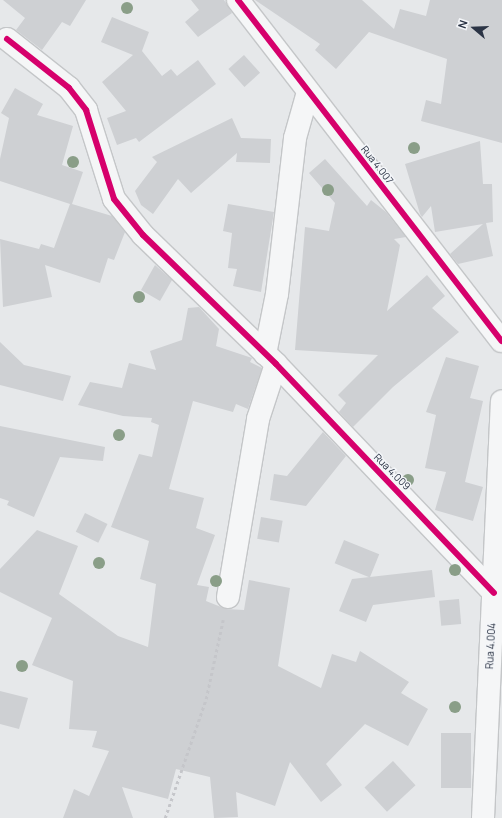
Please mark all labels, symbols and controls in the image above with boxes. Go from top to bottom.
north arrow [454,8,494,48]
text: N [454,18,471,30]
street label: Rua 4.007 [358,143,396,187]
street label: Rua 4.009 [371,451,413,493]
street label: Rua 4.004 [484,623,498,669]

